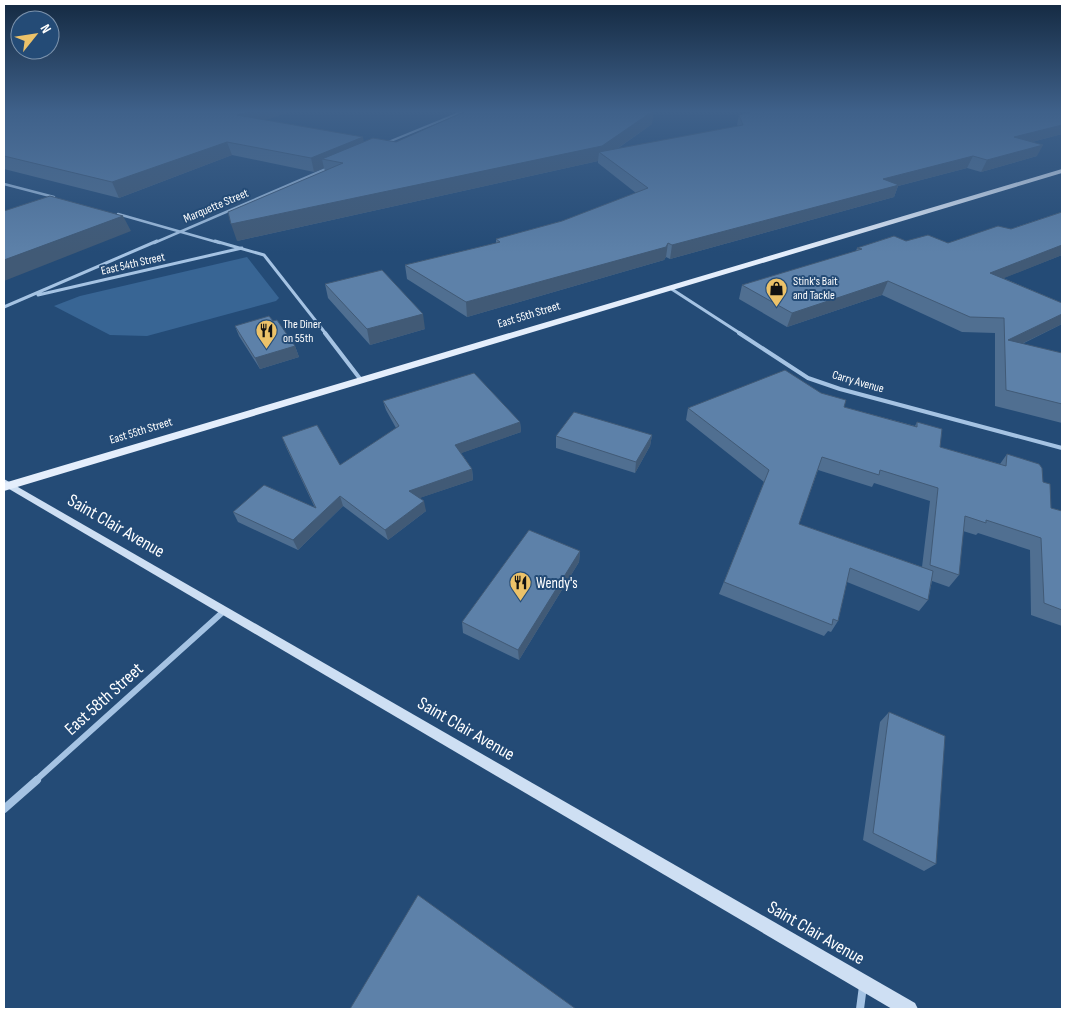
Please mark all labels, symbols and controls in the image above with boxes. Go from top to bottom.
north arrow [10,10,60,60]
text: N [37,21,55,36]
street label: Marquette Street [181,185,251,226]
street label: East 54th Street [100,249,167,279]
place label: Stink's Bait and Tackle [793,274,838,303]
shop icon: Stink's Bait and Tackle [765,276,789,307]
street label: East 55th Street [496,298,563,332]
place label: The Diner on 55th [283,317,322,346]
restaurant icon: The Diner on 55th [255,319,279,350]
street label: Carry Avenue [830,367,886,397]
street label: East 55th Street [108,414,175,448]
street label: Saint Clair Avenue [64,490,168,562]
restaurant icon: Wendy's [508,571,532,602]
place label: Wendy's [536,574,578,593]
street label: East 58th Street [61,658,148,740]
street label: Saint Clair Avenue [414,693,518,765]
street label: Saint Clair Avenue [764,897,868,969]

